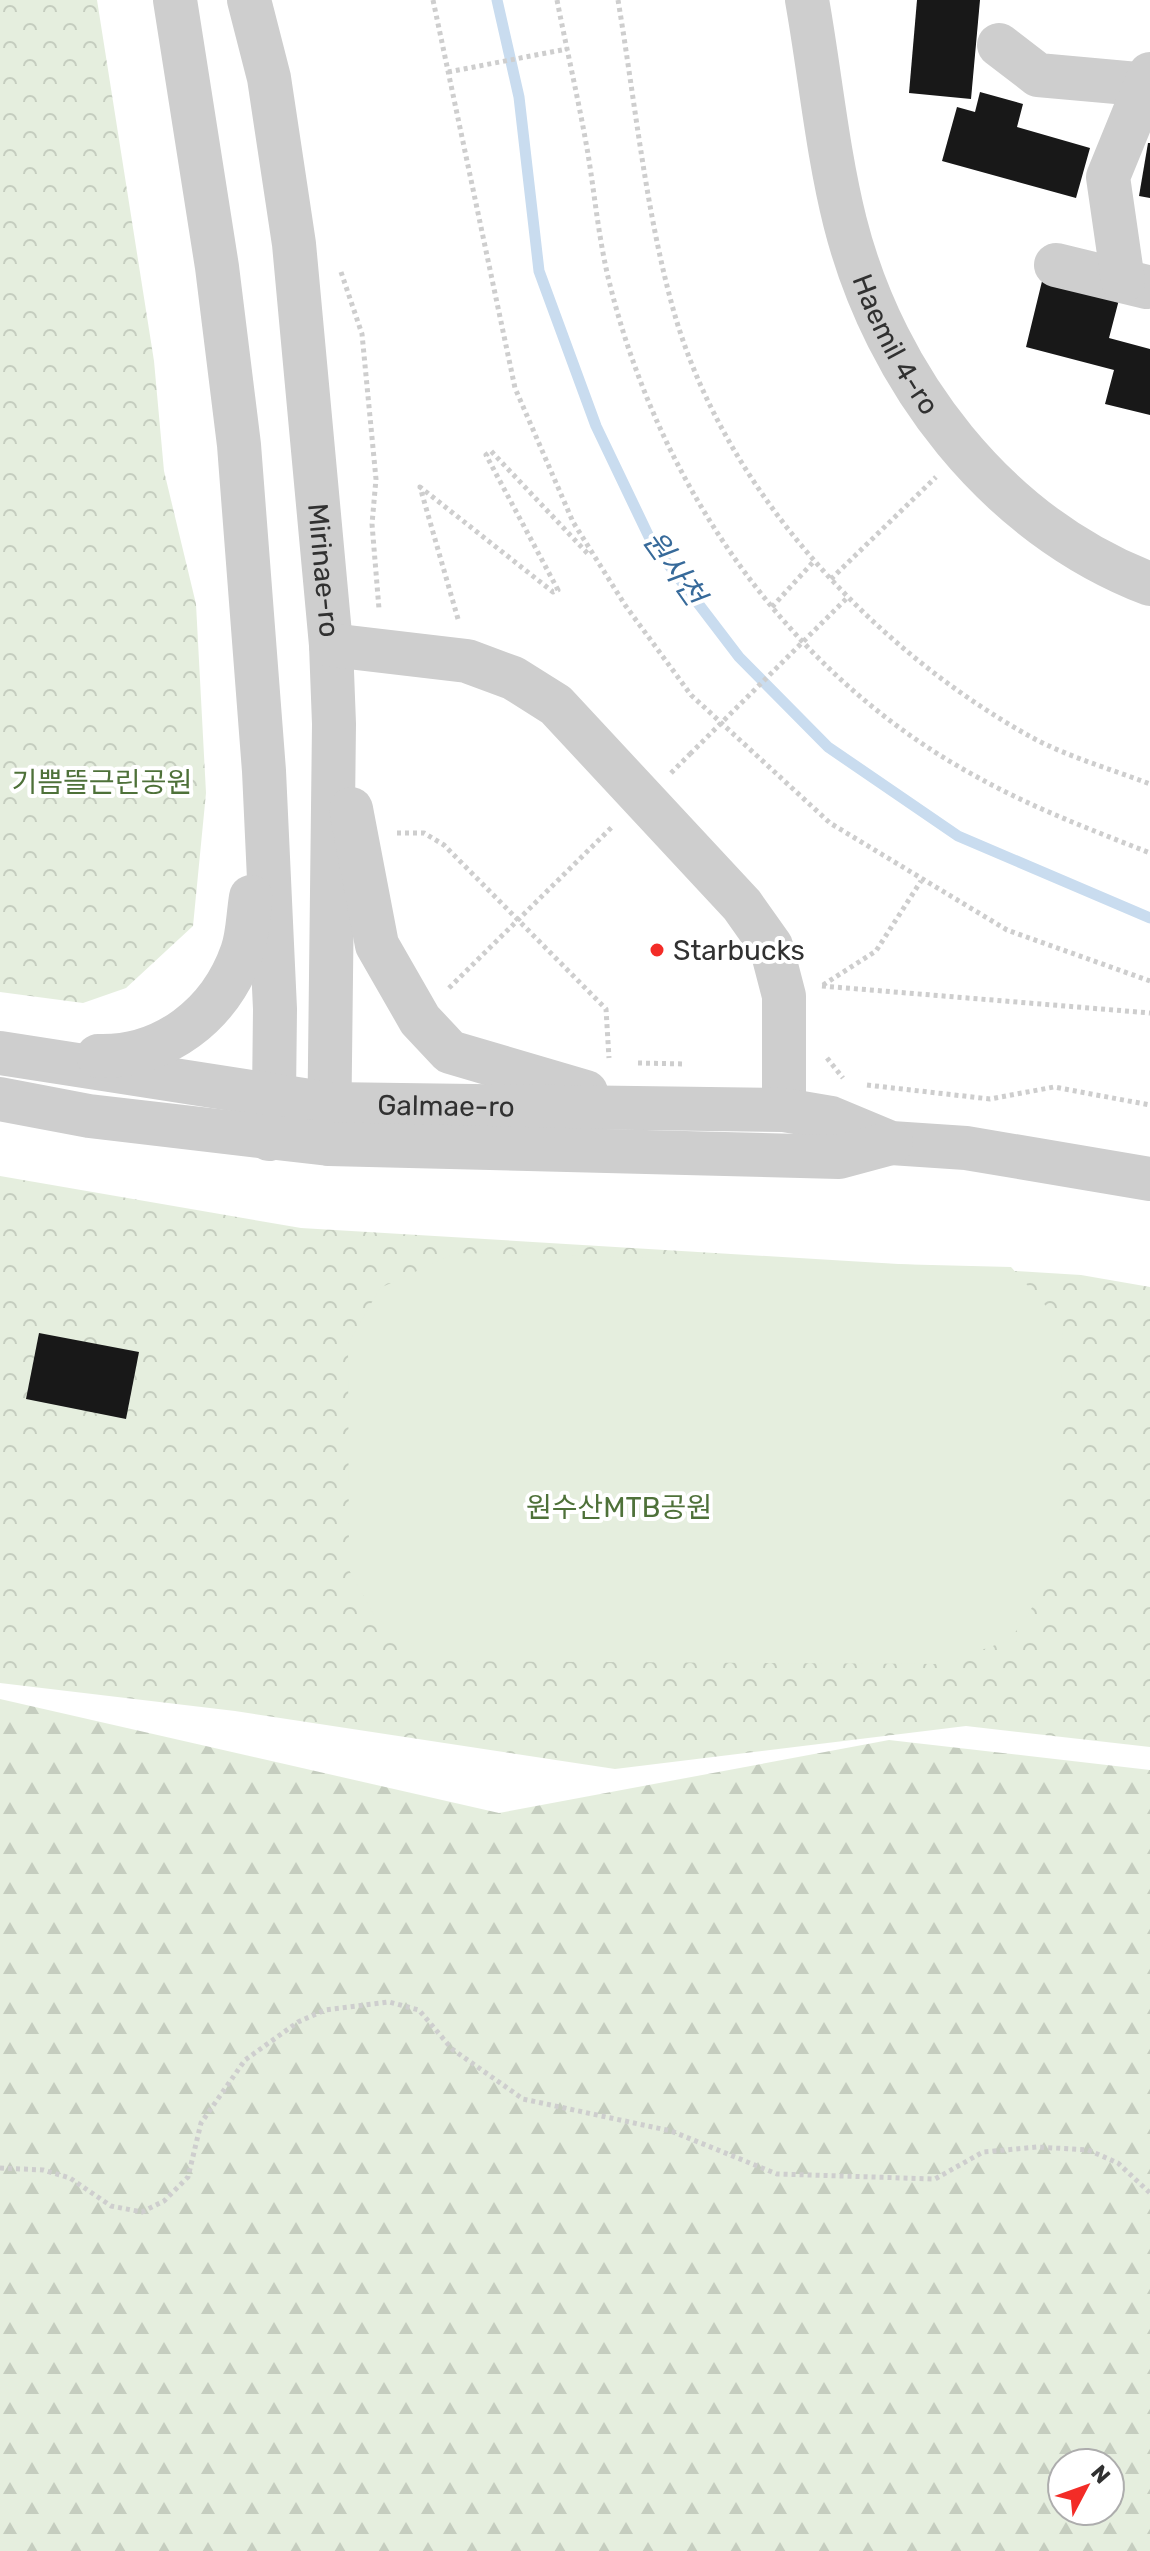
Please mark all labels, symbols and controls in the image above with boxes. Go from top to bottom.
street label: Haemil 4-ro [846,269,946,421]
street label: Mirinae-ro [301,502,347,639]
water label: 원사천 [636,524,714,615]
park label: 기쁨뜰근린공원 [12,766,192,799]
place label: Starbucks [673,934,805,967]
marker: Starbucks [648,941,666,959]
street label: Galmae-ro [377,1088,515,1123]
park label: 원수산MTB공원 [526,1491,712,1524]
north arrow [1046,2447,1126,2527]
text: N [1085,2459,1116,2489]

